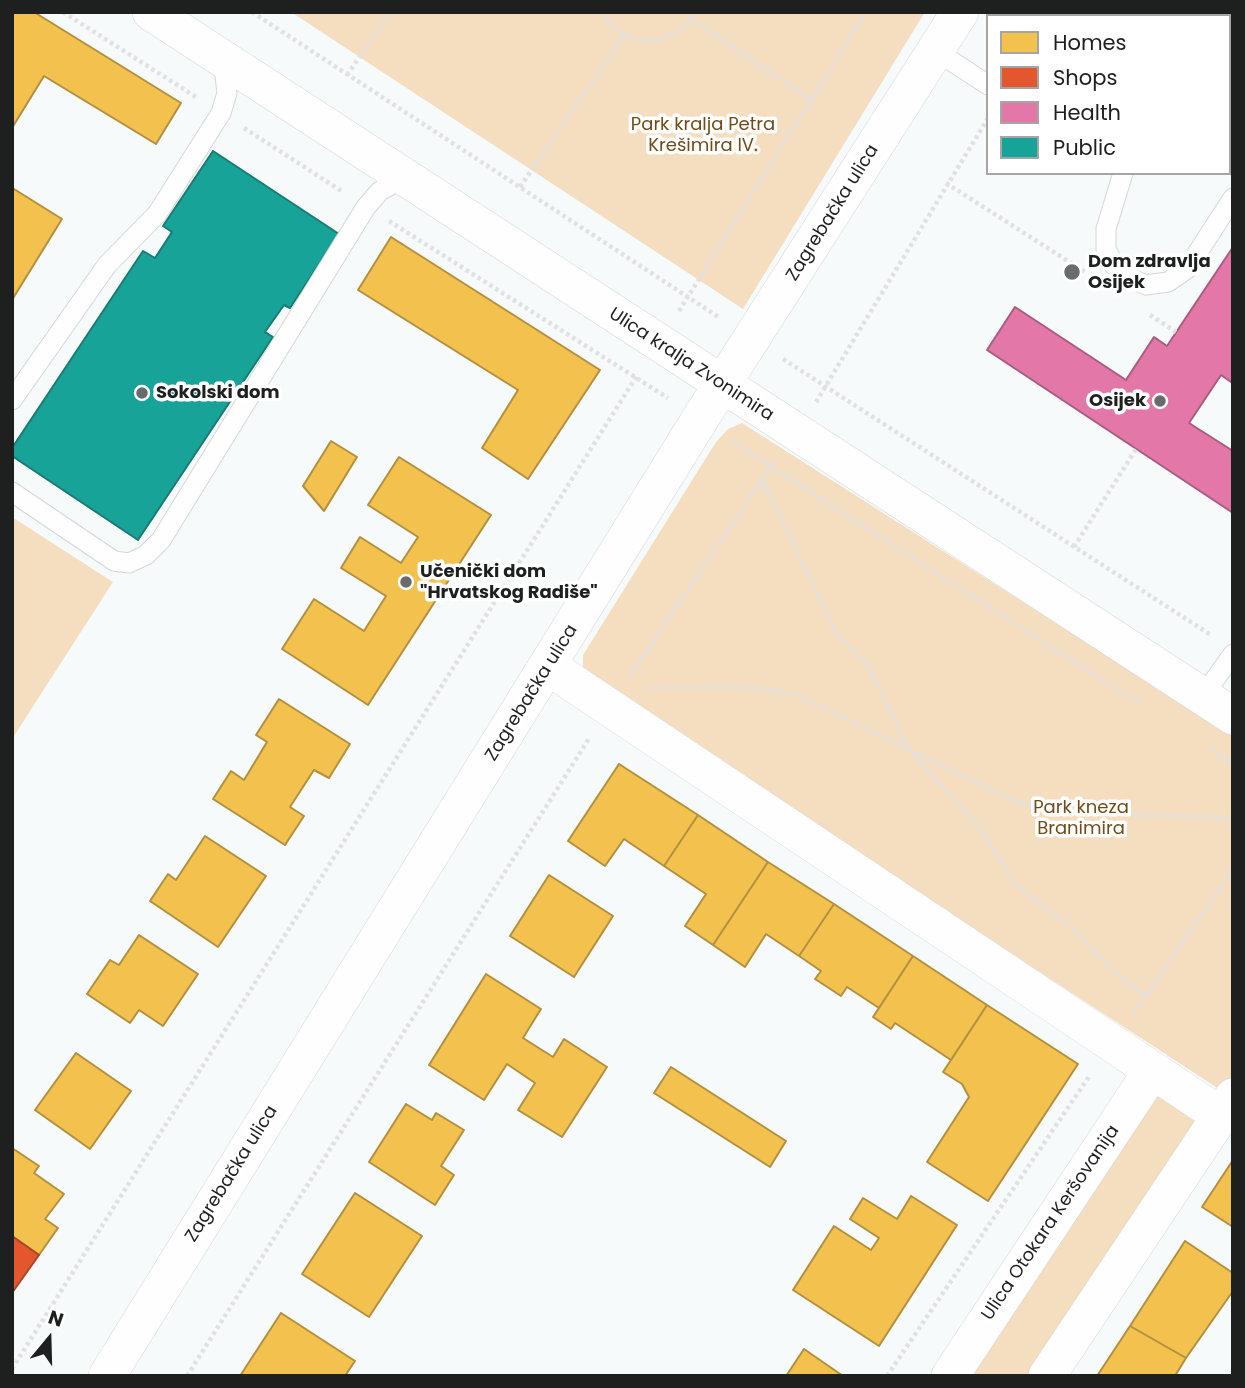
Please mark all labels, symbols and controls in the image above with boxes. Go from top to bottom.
legend [986,14,1231,175]
text: Homes [1053,28,1127,57]
text: Shops [1053,63,1117,92]
text: Health [1053,98,1121,127]
park label: Park kralja Petra Krešimira IV. [631,114,775,156]
text: Public [1053,133,1116,162]
street label: Zagrebačka ulica [782,141,884,285]
place label: Dom zdravlja Osijek [1088,251,1211,294]
marker: Dom zdravlja Osijek [1062,262,1082,282]
street label: Ulica kralja Zvonimira [605,304,777,426]
place label: Sokolski dom [156,382,279,404]
marker: Sokolski dom [134,385,150,401]
place label: Osijek [1089,390,1146,412]
marker: Osijek [1152,393,1168,409]
place label: Učenički dom "Hrvatskog Radiše" [420,561,598,604]
marker: Učenički dom "Hrvatskog Radiše" [398,574,414,590]
street label: Zagrebačka ulica [481,621,583,765]
park label: Park kneza Branimira [1033,797,1129,840]
street label: Zagrebačka ulica [181,1102,283,1246]
street label: Ulica Otokara Keršovanija [978,1121,1124,1325]
north arrow [14,1304,84,1374]
text: N [45,1304,67,1334]

